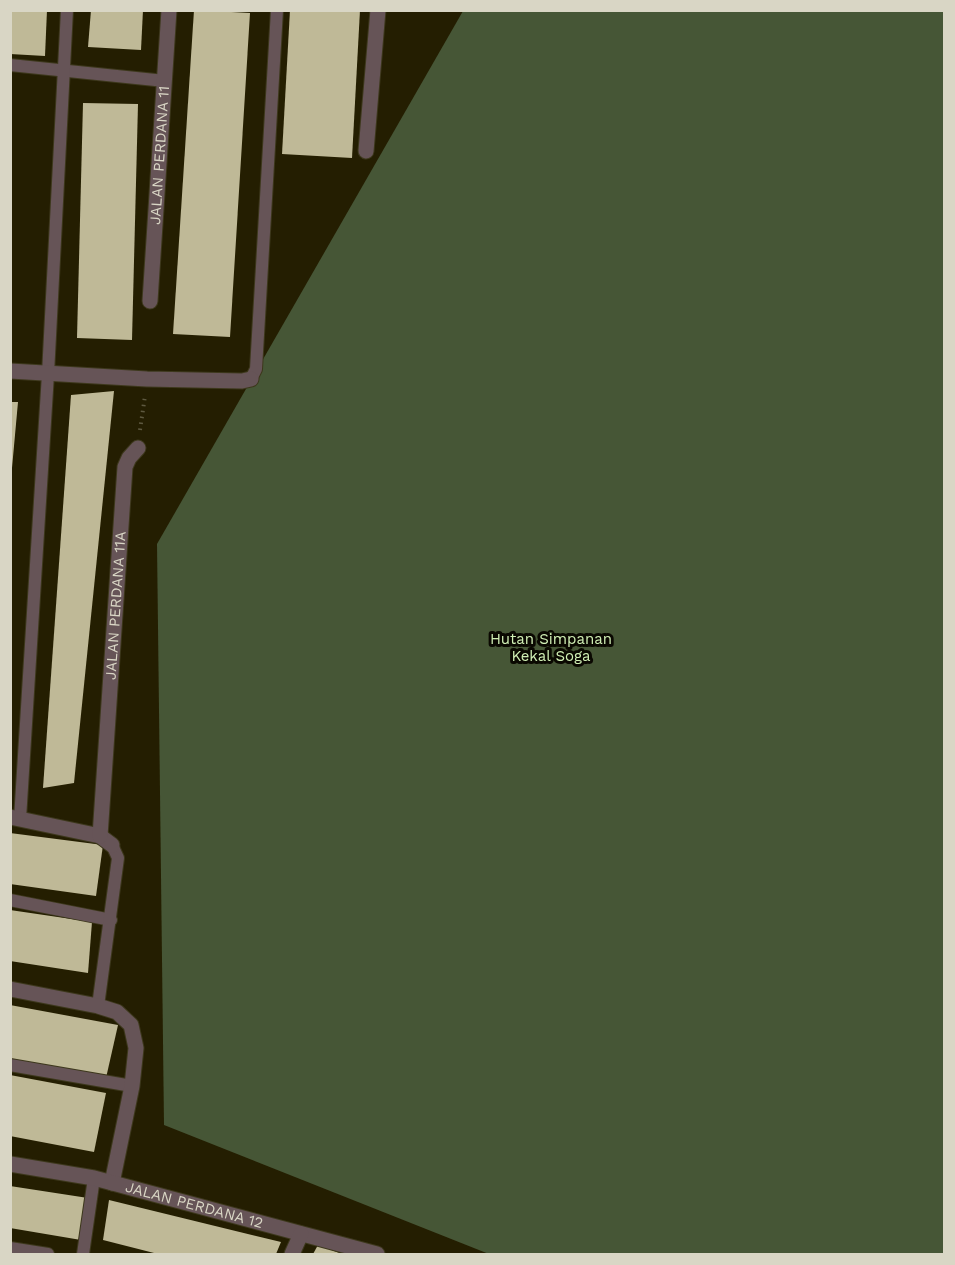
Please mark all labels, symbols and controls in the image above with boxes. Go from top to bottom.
street label: JALAN PERDANA 11 [146,85,173,225]
street label: JALAN PERDANA 11A [102,530,130,680]
park label: Hutan Simpanan Kekal Soga [490,630,612,665]
street label: JALAN PERDANA 12 [123,1178,265,1232]

